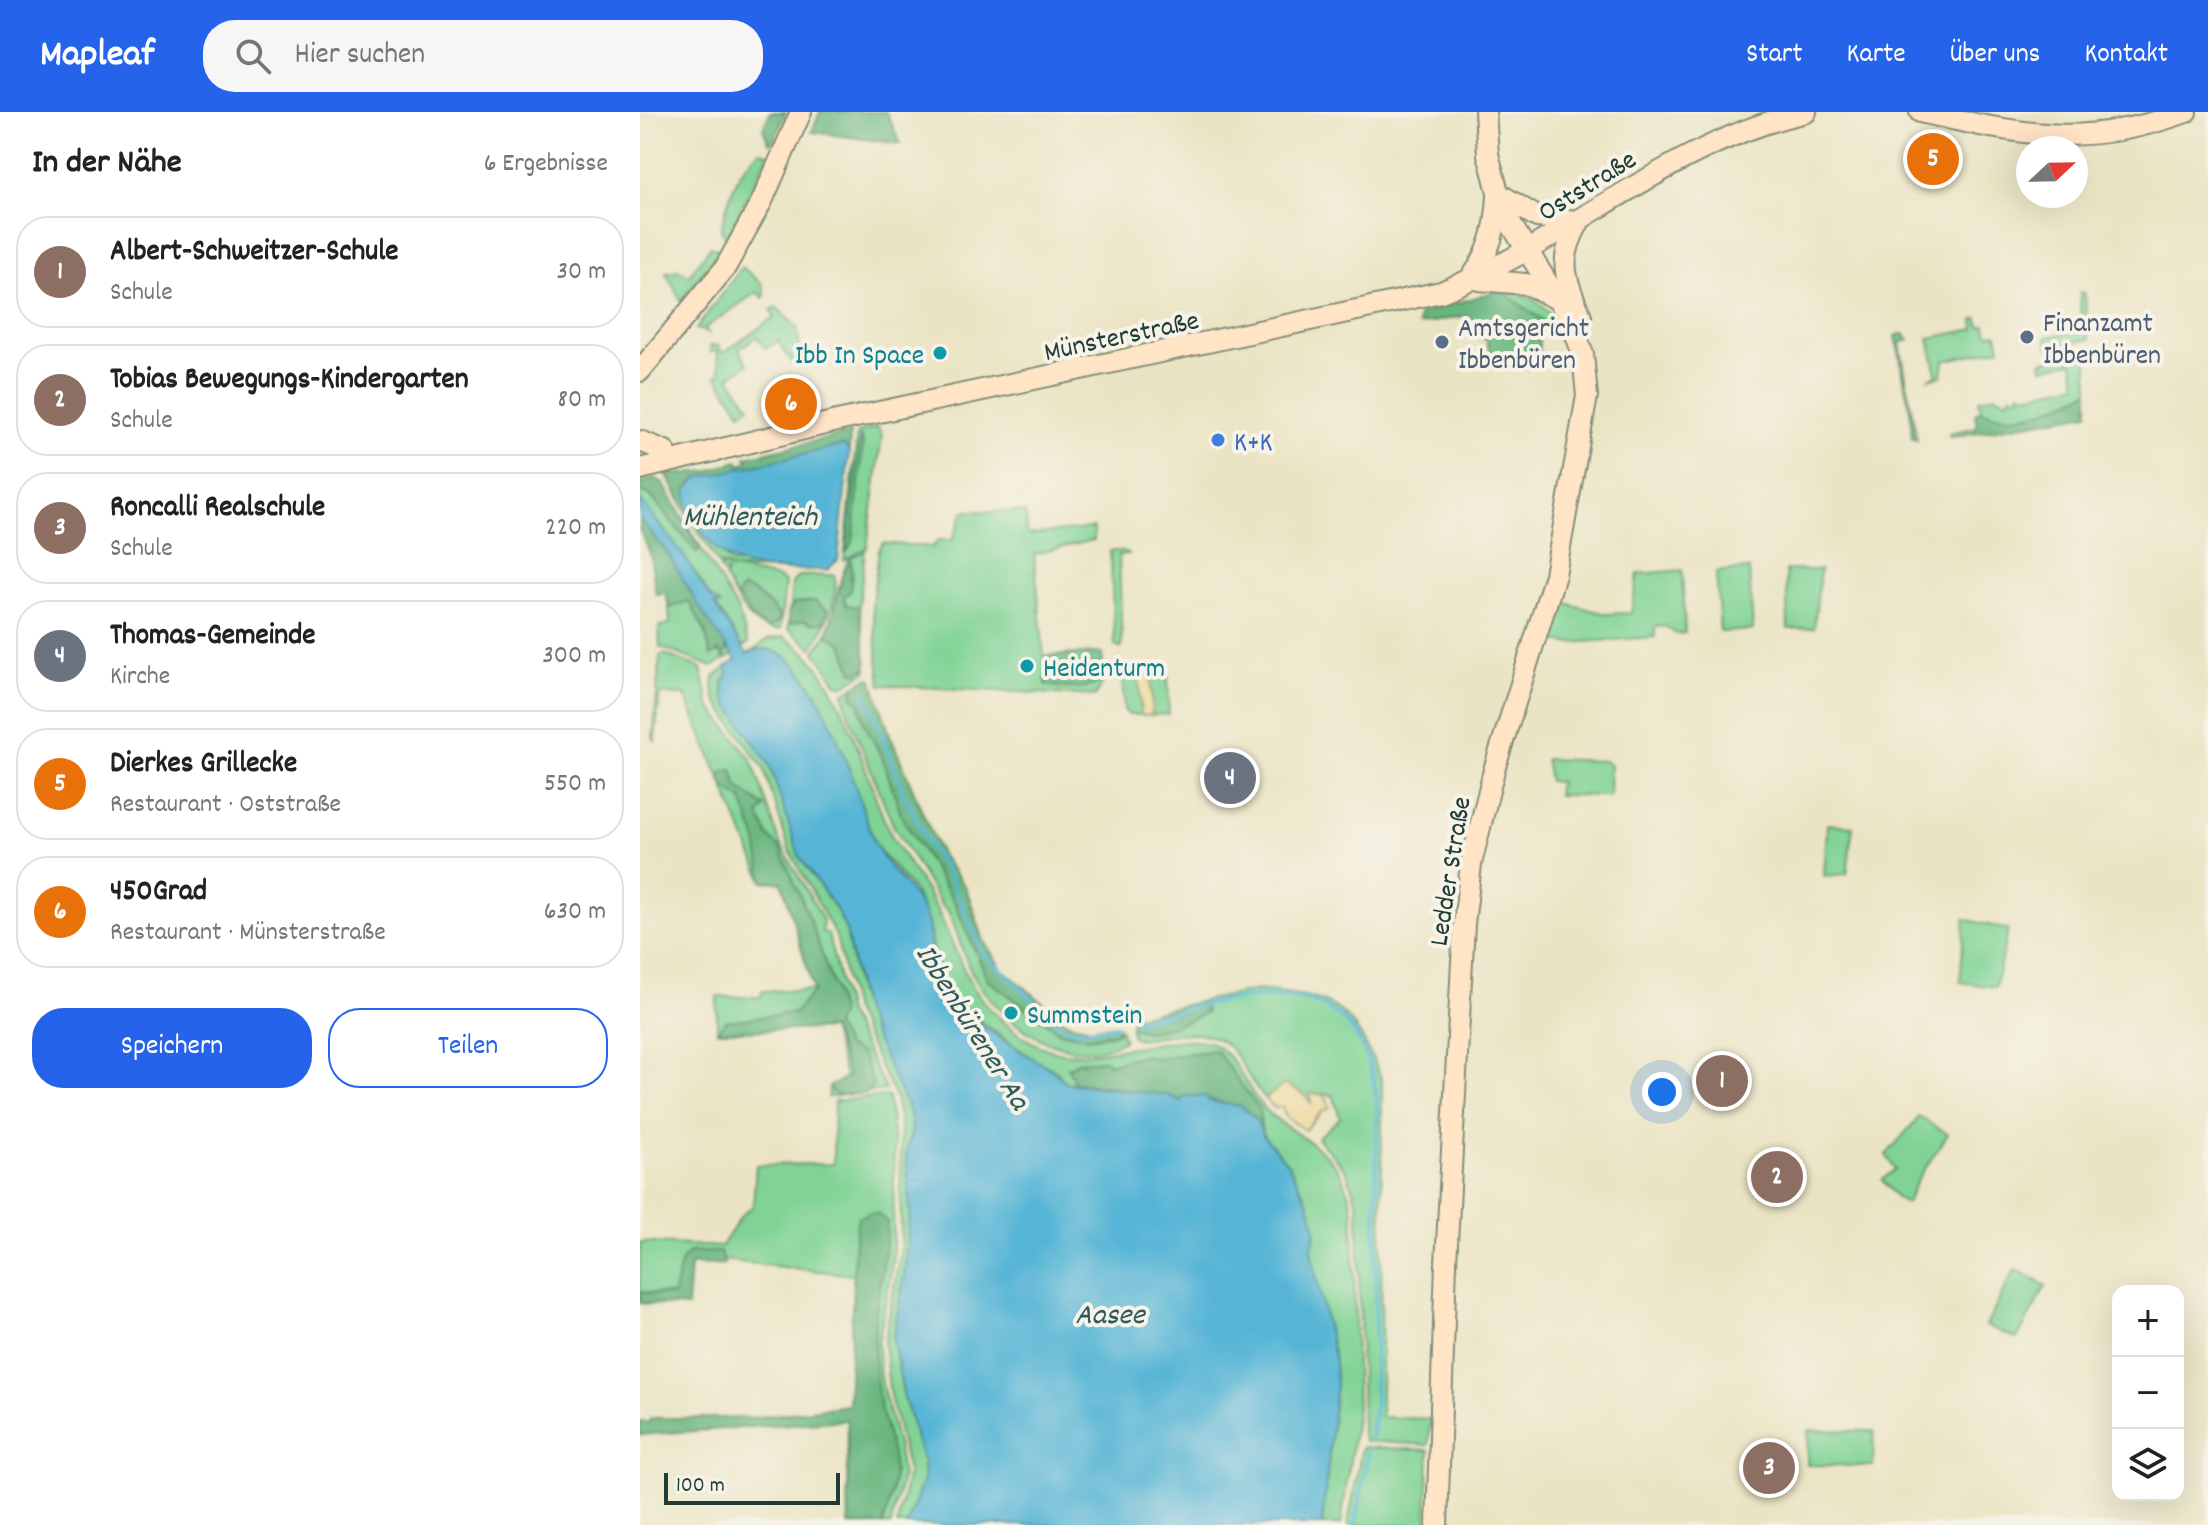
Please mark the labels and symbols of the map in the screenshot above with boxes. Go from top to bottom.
pin: 5 [1907,129,1959,189]
north arrow [2016,136,2088,208]
street label: Oststraße [1532,142,1646,234]
street label: Münsterstraße [1041,303,1203,375]
place label: Finanzamt Ibbenbüren [2043,306,2161,378]
place label: Amtsgericht Ibbenbüren [1458,311,1589,383]
marker: Finanzamt Ibbenbüren [2018,328,2036,346]
marker: Amtsgericht Ibbenbüren [1433,333,1451,351]
place label: Ibb In Space [795,338,924,378]
marker: Ibb In Space [931,344,949,362]
pin: 6 [765,374,817,434]
place label: K+K [1234,425,1273,465]
marker: K+K [1209,431,1227,449]
water label: Mühlenteich [683,498,818,541]
place label: Heidenturm [1043,651,1165,691]
marker: Heidenturm [1018,657,1036,675]
pin: 4 [1204,748,1256,808]
street label: Ledder Straße [1421,794,1485,949]
water label: Ibbenbürener Aa [902,937,1039,1121]
place label: Summstein [1027,998,1142,1038]
marker: Summstein [1002,1004,1020,1022]
pin: 1 [1696,1051,1748,1111]
your location [1642,1072,1682,1112]
pin: 2 [1751,1147,1803,1207]
water label: Aasee [1075,1296,1147,1339]
pin: 3 [1743,1438,1795,1498]
scale bar [664,1469,840,1505]

